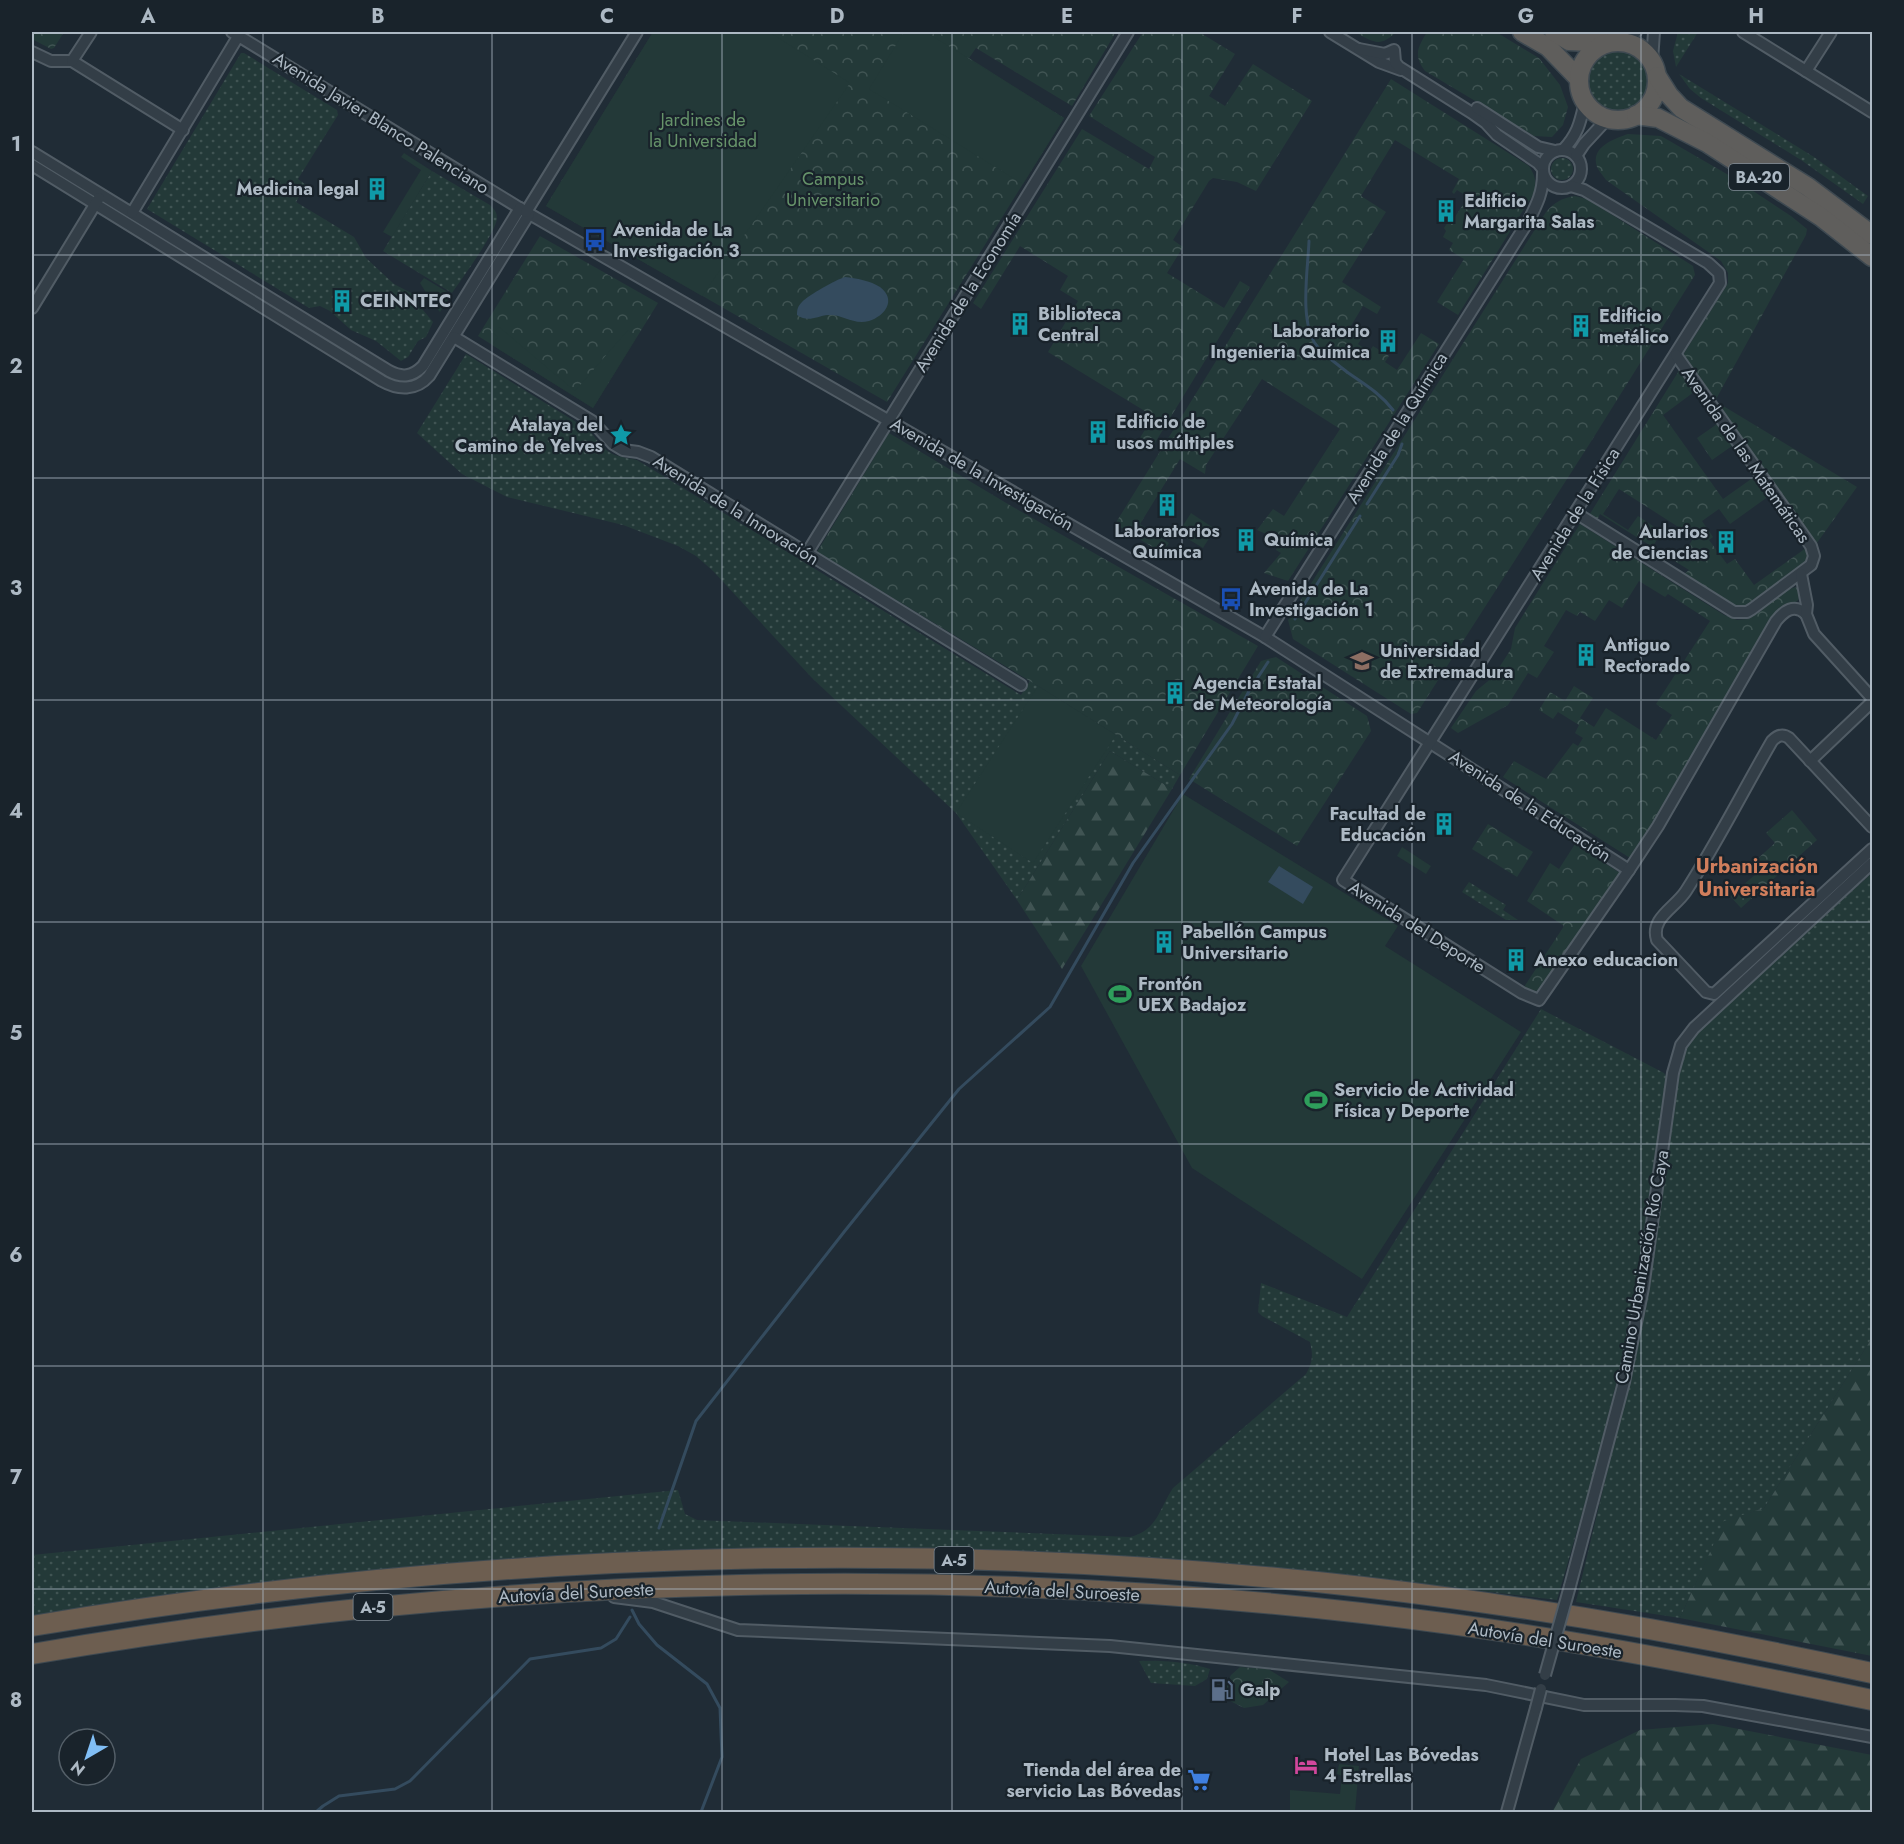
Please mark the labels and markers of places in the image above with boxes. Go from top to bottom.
place label: Medicina legal [237,176,359,202]
building icon: Medicina legal [364,176,390,202]
place label: Edificio Margarita Salas [1464,188,1594,235]
building icon: Edificio Margarita Salas [1433,198,1459,224]
place label: Avenida de La Investigación 3 [612,217,740,264]
bus stop icon: Avenida de La Investigación 3 [582,227,608,253]
building icon: CEINNTEC [329,288,355,314]
place label: CEINNTEC [360,288,451,314]
place label: Biblioteca Central [1038,301,1121,348]
place label: Edificio metálico [1599,303,1669,350]
building icon: Biblioteca Central [1007,311,1033,337]
building icon: Edificio metálico [1568,313,1594,339]
place label: Laboratorio Ingenieria Química [1210,318,1370,365]
building icon: Laboratorio Ingenieria Química [1375,328,1401,354]
place label: Edificio de usos múltiples [1116,409,1234,456]
place label: Atalaya del Camino de Yelves [455,412,603,459]
building icon: Edificio de usos múltiples [1085,419,1111,445]
place icon: Atalaya del Camino de Yelves [608,422,634,448]
building icon: Laboratorios Química [1154,492,1180,518]
place label: Laboratorios Química [1114,518,1220,565]
place label: Aularios de Ciencias [1611,519,1708,566]
building icon: Química [1233,527,1259,553]
place label: Química [1264,527,1333,553]
building icon: Aularios de Ciencias [1713,529,1739,555]
place label: Avenida de La Investigación 1 [1248,576,1374,623]
bus stop icon: Avenida de La Investigación 1 [1218,586,1244,612]
place label: Antiguo Rectorado [1603,632,1690,679]
place label: Universidad de Extremadura [1380,638,1513,685]
building icon: Antiguo Rectorado [1573,642,1599,668]
school or university icon: Universidad de Extremadura [1349,648,1375,674]
place label: Agencia Estatal de Meteorología [1192,670,1332,717]
building icon: Agencia Estatal de Meteorología [1162,680,1188,706]
place label: Facultad de Educación [1329,801,1426,848]
building icon: Facultad de Educación [1431,811,1457,837]
place label: Pabellón Campus Universitario [1182,919,1327,966]
building icon: Pabellón Campus Universitario [1151,929,1177,955]
building icon: Anexo educacion [1503,947,1529,973]
place label: Anexo educacion [1533,947,1678,973]
place label: Frontón UEX Badajoz [1138,971,1247,1018]
sports icon: Frontón UEX Badajoz [1107,981,1133,1007]
place label: Servicio de Actividad Física y Deporte [1334,1077,1514,1124]
sports icon: Servicio de Actividad Física y Deporte [1303,1087,1329,1113]
fuel station icon: Galp [1209,1677,1235,1703]
place label: Galp [1240,1677,1280,1703]
place label: Hotel Las Bóvedas 4 Estrellas [1324,1742,1479,1789]
hotel icon: Hotel Las Bóvedas 4 Estrellas [1293,1752,1319,1778]
place label: Tienda del área de servicio Las Bóvedas [1007,1757,1181,1804]
supermarket icon: Tienda del área de servicio Las Bóvedas [1186,1767,1212,1793]

